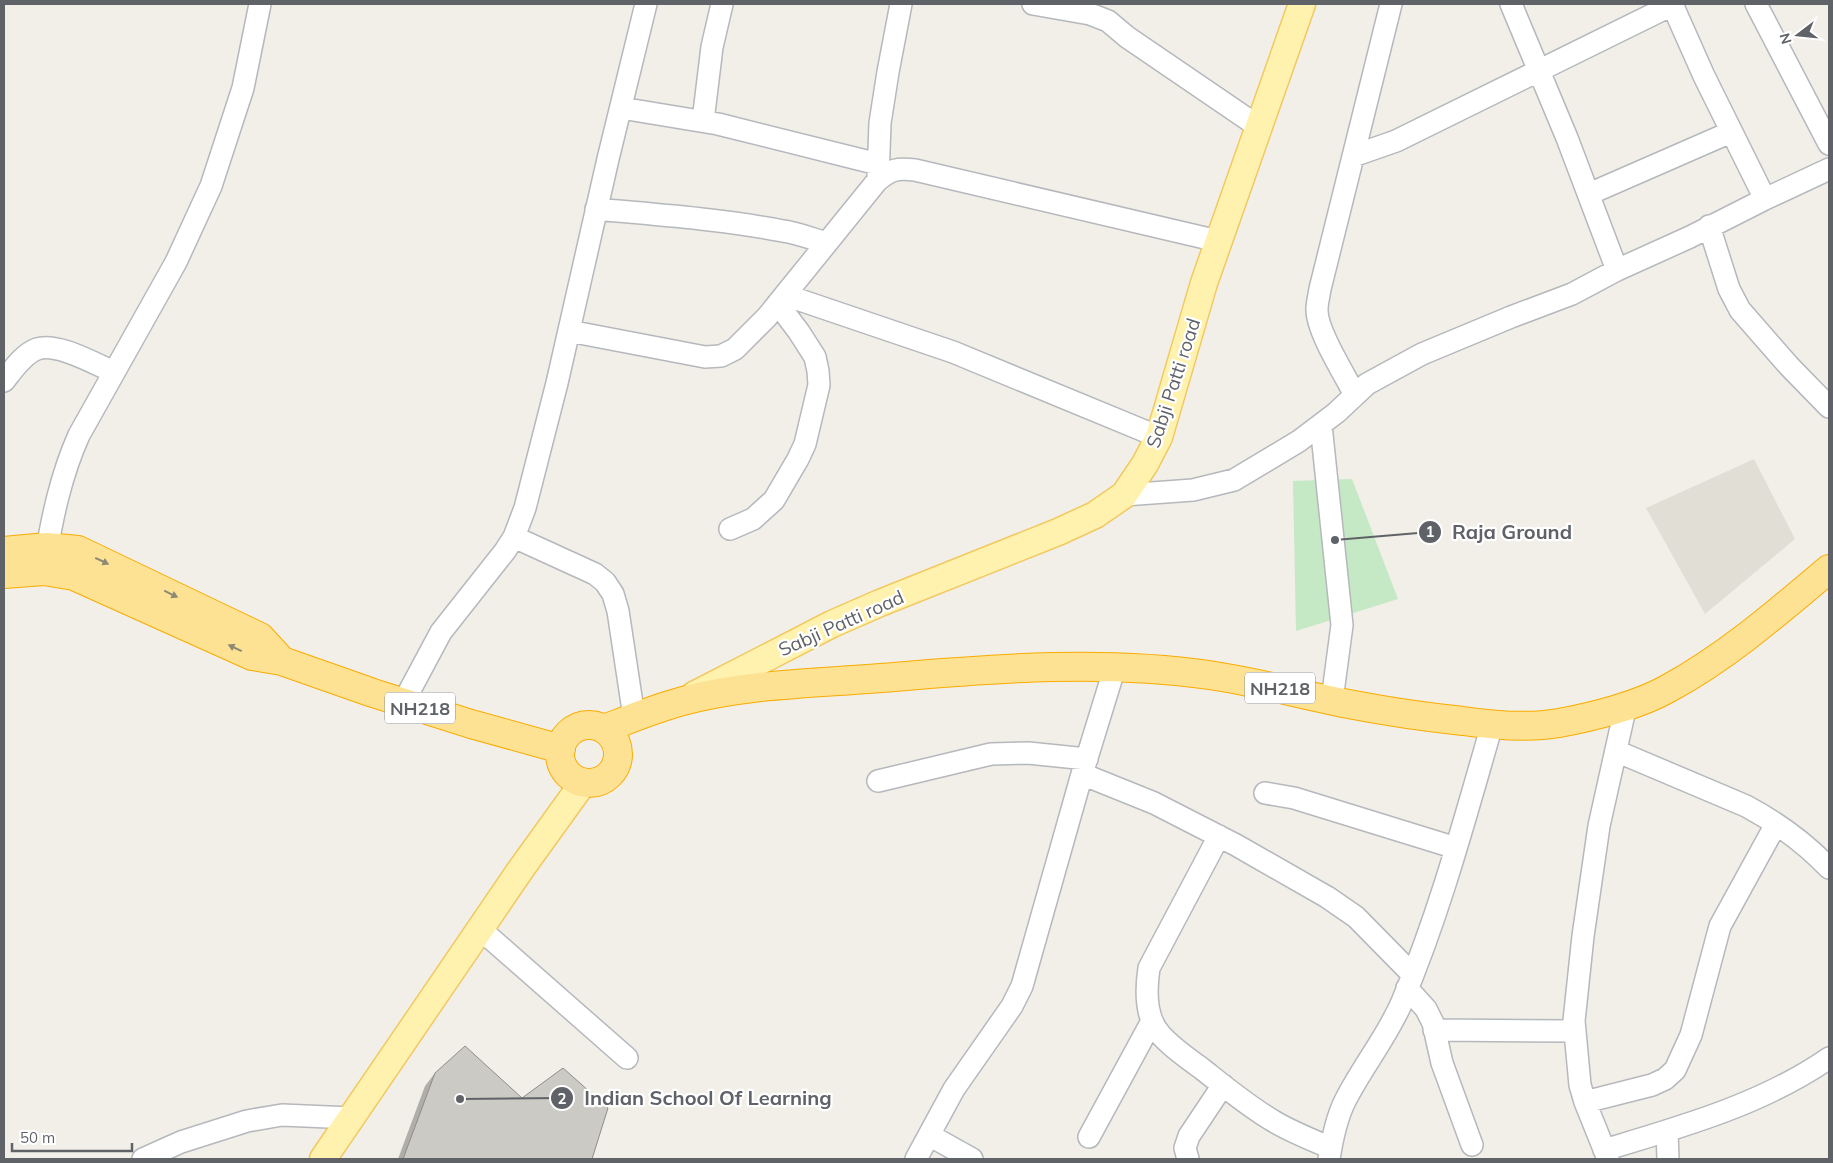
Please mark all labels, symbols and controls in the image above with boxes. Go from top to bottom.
north arrow [1773,10,1823,60]
text: N [1775,31,1796,46]
street label: Sabji Patti road [1141,315,1205,451]
callout: Raja Ground [1417,514,1582,549]
text: Raja Ground [1452,519,1572,544]
text: 1 [1425,522,1435,541]
one-way arrow [95,557,110,566]
street label: Sabji Patti road [774,585,908,661]
one-way arrow [164,590,178,598]
one-way arrow [228,644,242,652]
road number: NH218 [1245,672,1315,704]
road number: NH218 [385,692,455,724]
callout: Indian School Of Learning [549,1081,842,1116]
text: Indian School Of Learning [584,1085,832,1110]
text: 2 [557,1089,567,1108]
scale bar [12,1120,132,1152]
text: 50 m [20,1128,55,1147]

